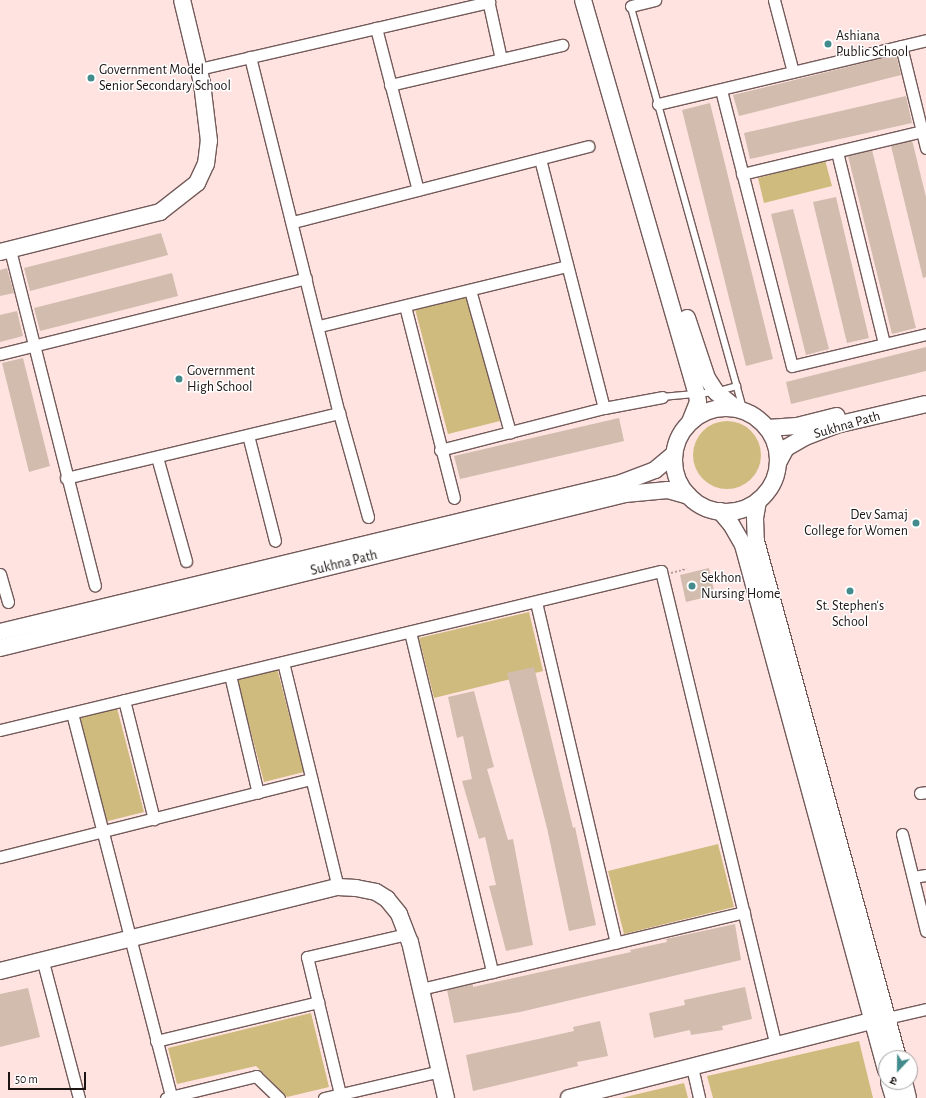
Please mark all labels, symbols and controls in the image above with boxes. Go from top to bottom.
place label: Ashiana Public School [836,28,908,60]
marker: Ashiana Public School [823,39,833,49]
place label: Government Model Senior Secondary School [99,62,231,94]
marker: Government Model Senior Secondary School [86,73,96,83]
place label: Government High School [187,363,255,396]
marker: Government High School [174,374,184,384]
street label: Sukhna Path [812,407,882,443]
place label: Dev Samaj College for Women [804,507,908,540]
marker: Dev Samaj College for Women [911,518,921,528]
street label: Sukhna Path [309,547,379,579]
place label: Sekhon Nursing Home [701,570,781,602]
marker: Sekhon Nursing Home [686,580,698,592]
marker: St. Stephen's School [845,586,855,596]
place label: St. Stephen's School [816,598,884,630]
north arrow [878,1050,918,1090]
scale bar [10,1064,88,1090]
text: 50 m [15,1073,38,1085]
text: उ [889,1074,899,1087]

